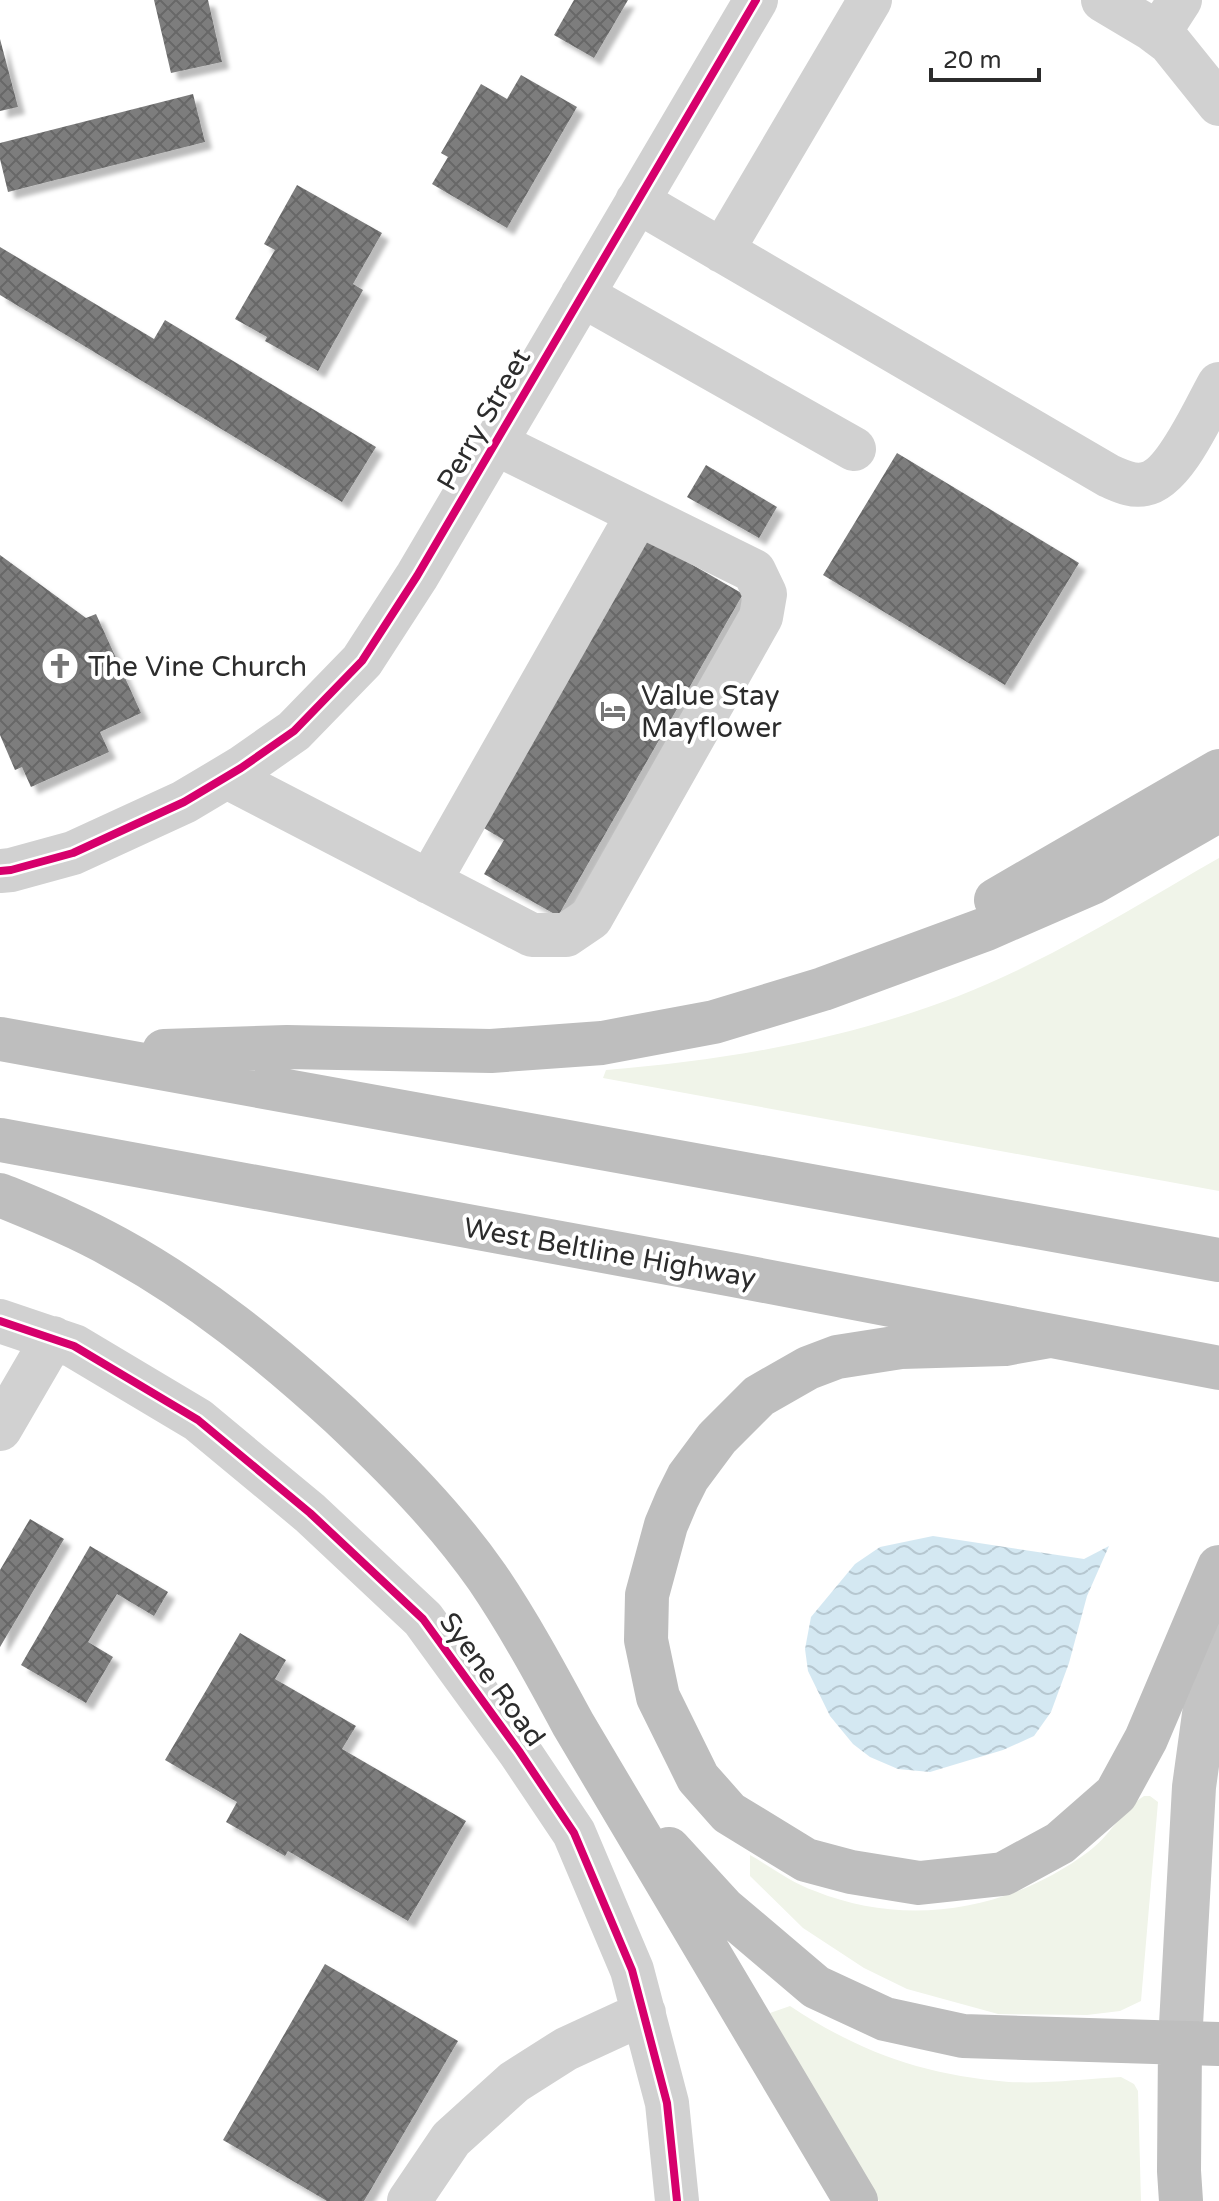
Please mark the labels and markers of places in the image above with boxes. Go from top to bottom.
church icon: The Vine Church [39,645,81,687]
place label: The Vine Church [88,650,307,684]
place label: Value Stay Mayflower [641,679,782,745]
hotel icon: Value Stay Mayflower [592,690,634,732]

